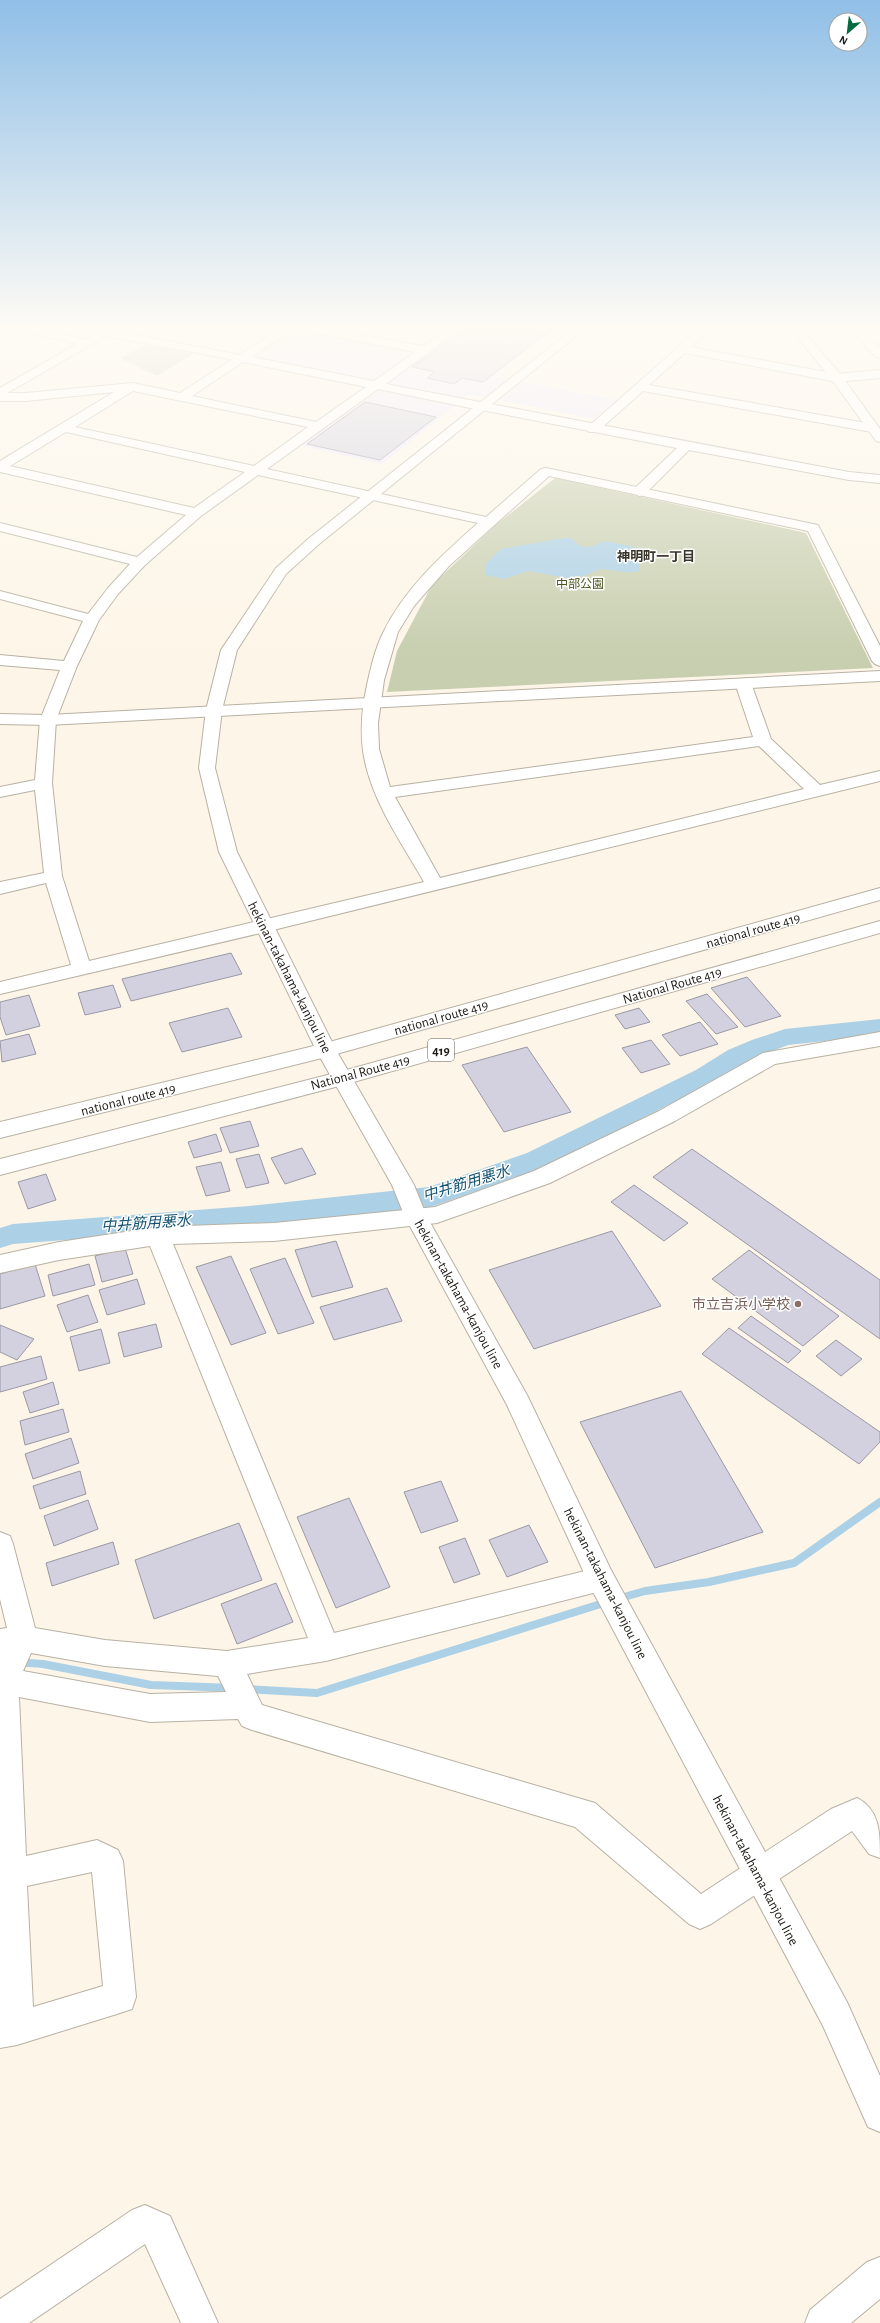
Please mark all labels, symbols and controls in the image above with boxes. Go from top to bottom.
north arrow [828,12,868,52]
text: N [838,34,850,47]
district label: 神明町一丁目 [617,549,695,564]
park label: 中部公園 [556,577,604,590]
street label: hekinan-takahama-kanjou line [245,899,333,1055]
street label: national route 419 [705,911,802,951]
street label: National Route 419 [621,965,723,1007]
street label: national route 419 [393,998,490,1038]
road number: 419 [428,1039,454,1061]
street label: National Route 419 [309,1053,411,1093]
street label: national route 419 [79,1081,177,1119]
water label: 中井筋用悪水 [421,1162,513,1204]
water label: 中井筋用悪水 [101,1212,193,1234]
street label: hekinan-takahama-kanjou line [411,1218,505,1371]
place label: 市立吉浜小学校 [692,1297,790,1312]
marker: 市立吉浜小学校 [793,1299,803,1309]
street label: hekinan-takahama-kanjou line [561,1505,649,1661]
street label: hekinan-takahama-kanjou line [710,1793,801,1948]

